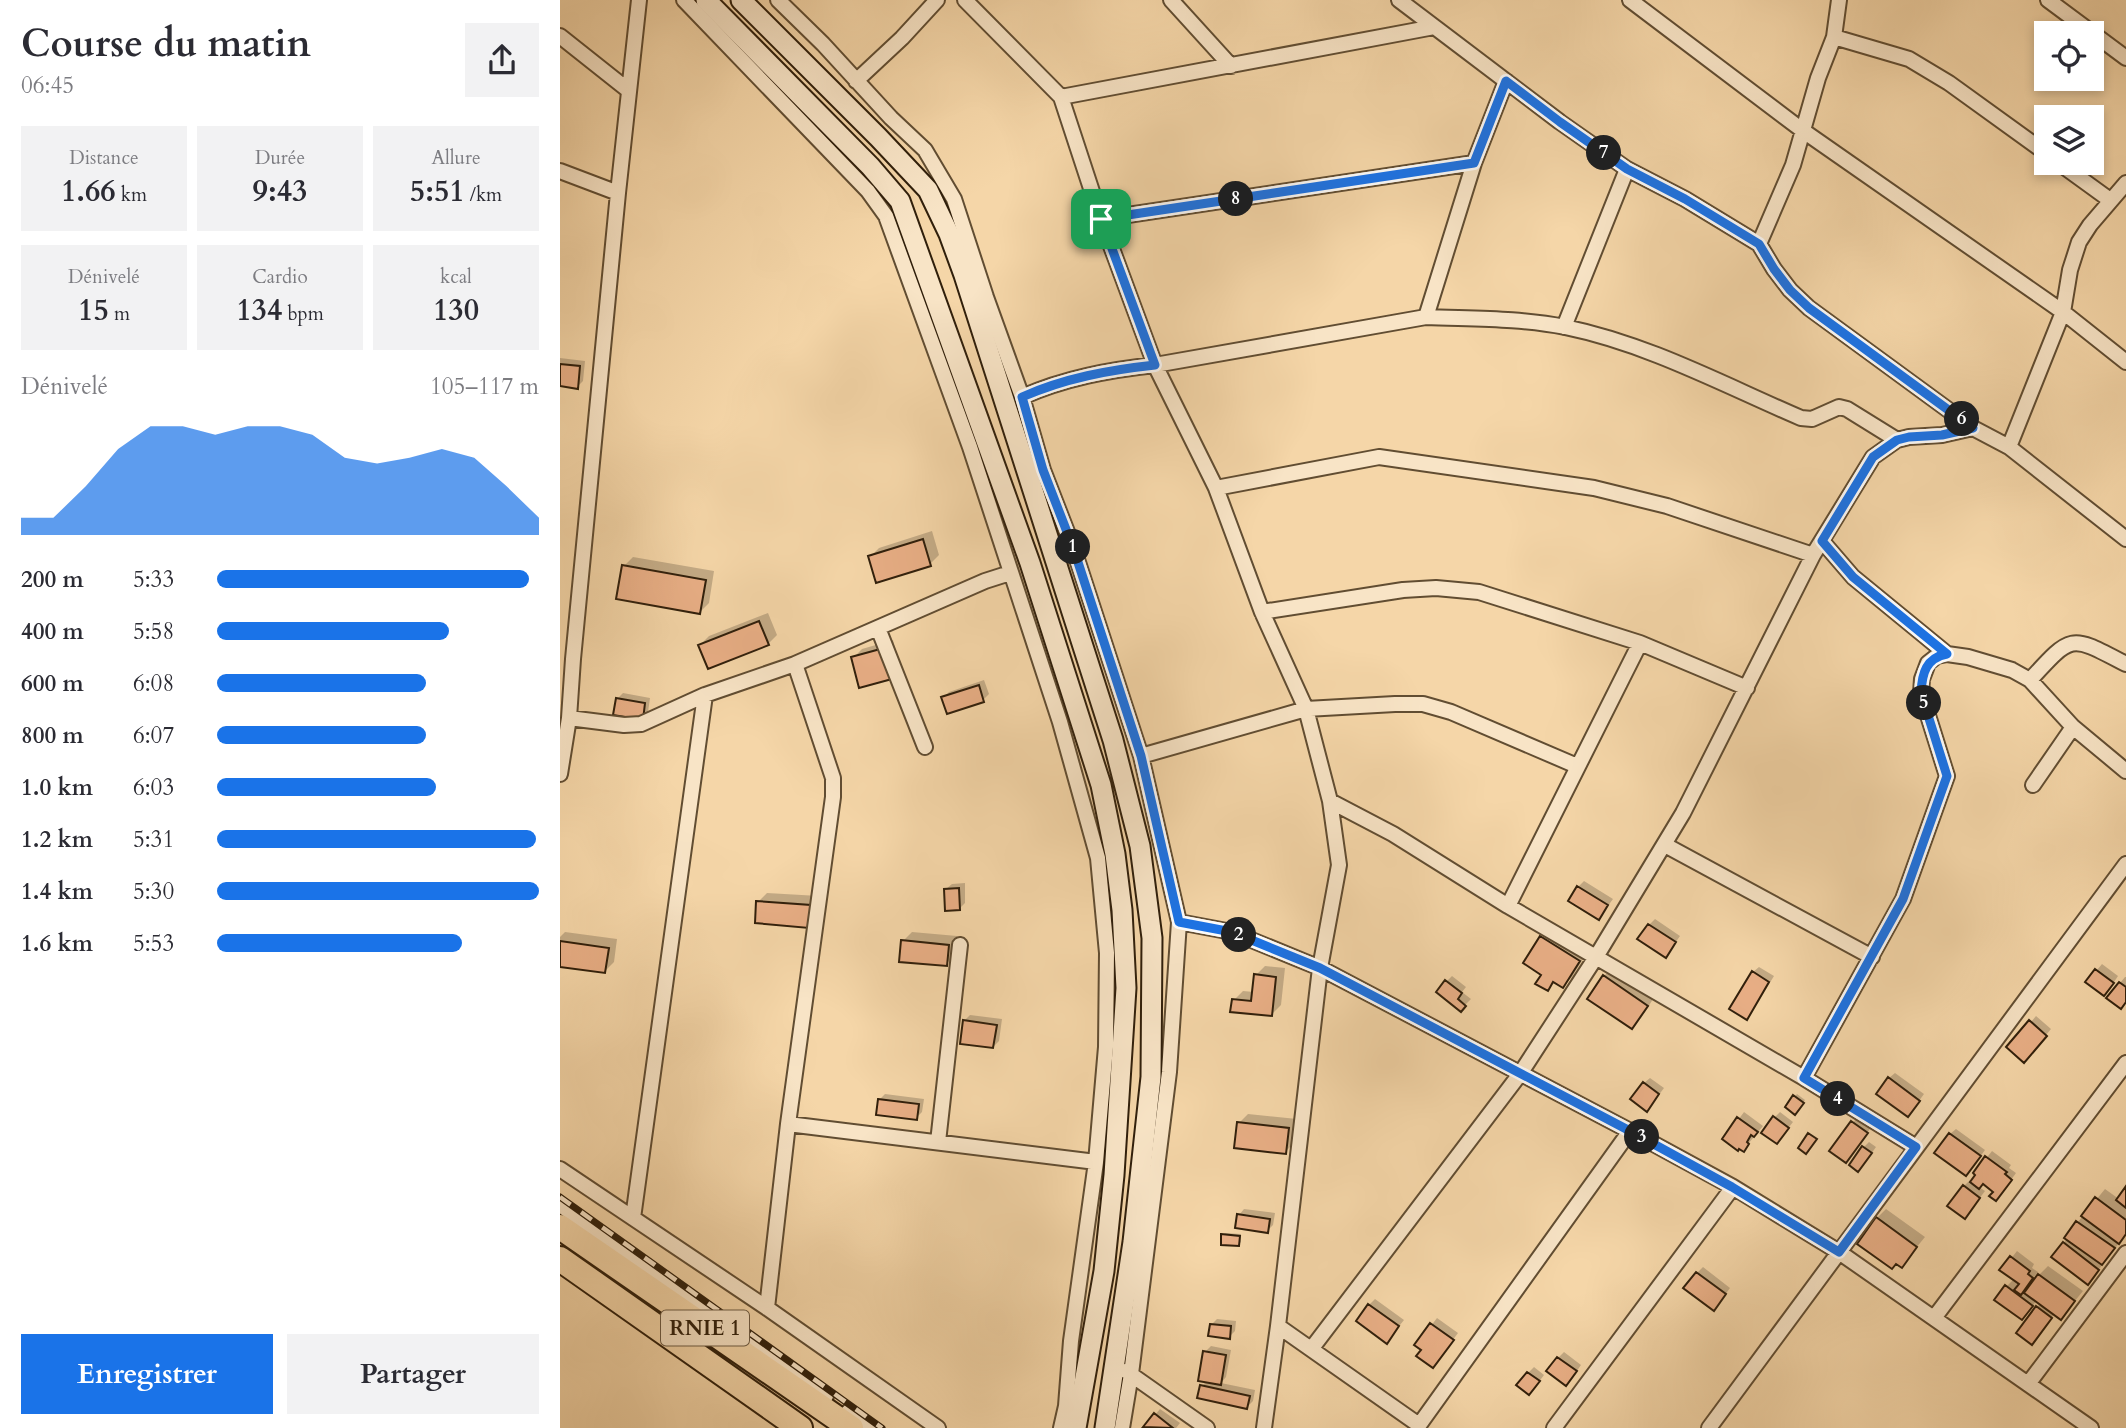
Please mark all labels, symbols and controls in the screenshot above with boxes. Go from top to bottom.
text: Course du matin [21,18,311,70]
map controls [2034,21,2104,175]
button: locate [2034,21,2104,91]
button: share [465,23,539,97]
text: 06:45 [21,70,74,101]
button: layers [2034,105,2104,175]
pin: 7 [1586,136,1622,170]
text: 7 [1599,139,1608,165]
text: Distance [69,145,139,171]
text: Durée [255,145,305,171]
text: Allure [431,145,481,171]
text: 1.66 [61,171,116,212]
text: 9:43 [253,171,307,212]
text: 5:51 [410,171,465,212]
text: km [116,182,147,208]
text: /km [465,182,502,208]
pin: 8 [1218,182,1254,216]
text: 8 [1231,185,1240,211]
pin [1071,189,1131,249]
icon: arrive [1082,200,1120,238]
text: Dénivelé [68,264,140,290]
text: Cardio [252,264,308,290]
text: kcal [440,264,472,290]
text: 15 [78,290,109,331]
text: 134 [236,290,282,331]
text: 130 [433,290,479,331]
text: m [109,301,130,327]
text: bpm [282,301,324,327]
text: Dénivelé [21,371,108,402]
text: 105–117 m [430,371,539,402]
pin: 6 [1944,402,1980,436]
text: 6 [1957,405,1966,431]
pin: 1 [1056,530,1090,564]
text: 1 [1068,533,1077,559]
text: 200 m [21,564,84,595]
text: 5:33 [133,564,174,595]
text: 400 m [21,616,84,647]
text: 5:58 [133,616,174,647]
text: 600 m [21,668,84,699]
text: 6:08 [133,668,174,699]
pin: 5 [1906,686,1942,720]
text: 5 [1919,689,1928,715]
text: 800 m [21,720,84,751]
text: 6:07 [133,720,174,751]
text: 1.0 km [21,772,93,803]
text: 6:03 [133,772,174,803]
text: 1.2 km [21,824,93,855]
text: 5:31 [133,824,174,855]
text: 1.4 km [21,876,93,907]
text: 5:30 [133,876,174,907]
pin: 2 [1222,918,1256,953]
text: 2 [1234,921,1243,947]
text: 1.6 km [21,928,93,959]
text: 5:53 [133,928,174,959]
pin: 4 [1820,1082,1856,1116]
text: 4 [1833,1085,1842,1111]
pin: 3 [1624,1120,1660,1154]
text: 3 [1637,1123,1646,1149]
road number: RNIE 1 [661,1310,749,1346]
button: Enregistrer [21,1334,273,1414]
button: Partager [287,1334,539,1414]

